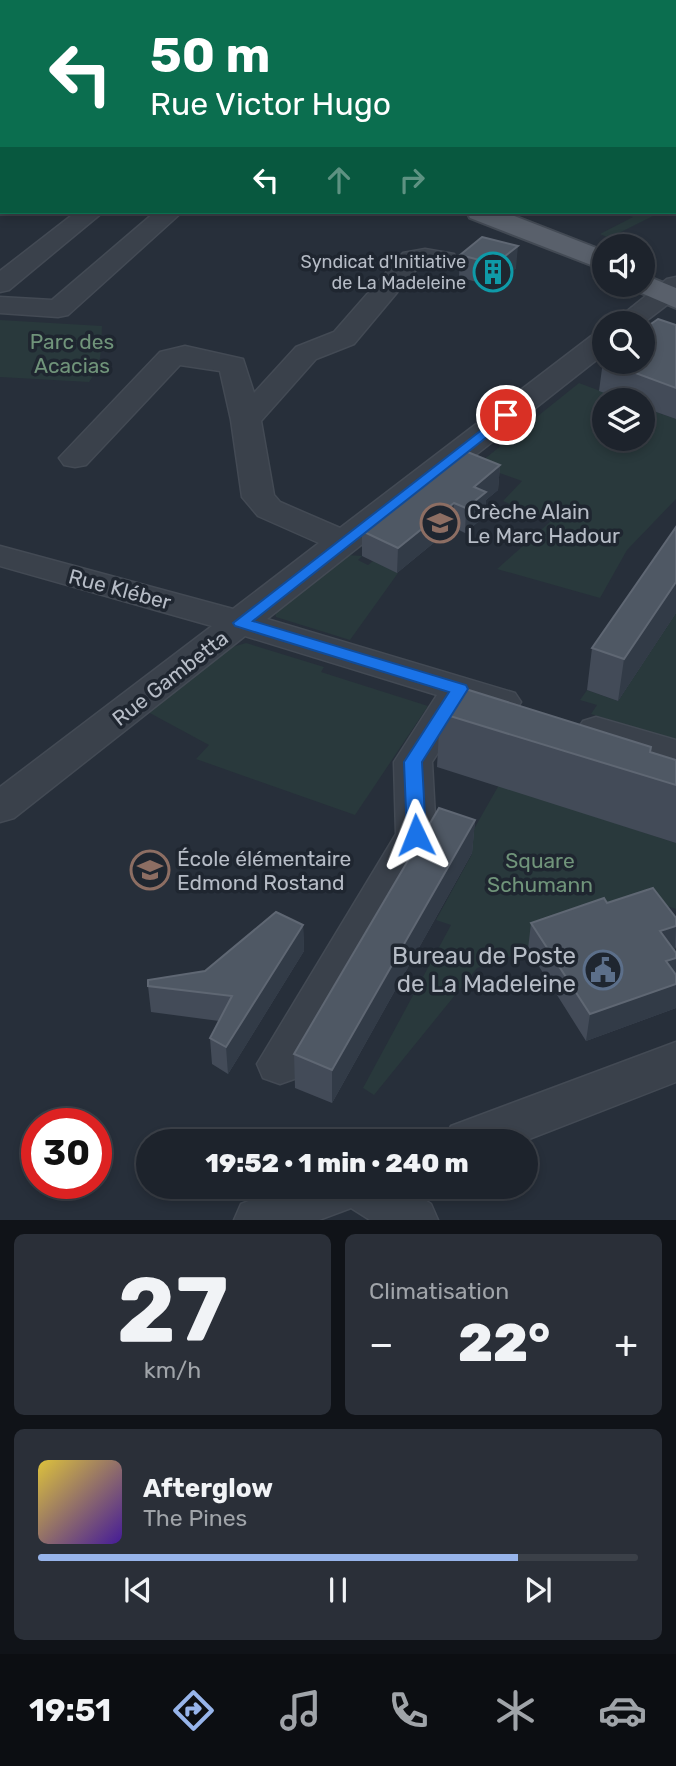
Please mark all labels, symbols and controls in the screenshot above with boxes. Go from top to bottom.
text: 50 m [150,26,270,84]
icon: left [35,28,126,119]
text: Rue Victor Hugo [150,85,391,123]
icon: left [247,161,285,199]
icon: ahead [320,161,358,199]
icon: right [393,161,431,199]
map controls [592,234,655,451]
button: sound [592,234,655,297]
place label: Syndicat d'Initiative de La Madeleine [301,251,466,294]
building icon: Syndicat d'Initiative de La Madeleine [472,251,514,293]
button: search [592,311,655,374]
park label: Parc des Acacias [30,329,114,378]
pin [476,385,536,445]
button: layers [592,388,655,451]
icon: arrive [487,396,525,434]
place label: Crèche Alain Le Marc Hadour [467,499,620,548]
school or university icon: Crèche Alain Le Marc Hadour [419,502,461,544]
street label: Rue Kléber [66,563,174,615]
street label: Rue Gambetta [107,625,233,731]
position arrow [379,798,453,872]
place label: École élémentaire Edmond Rostand [177,846,351,895]
park label: Square Schumann [487,848,593,897]
school or university icon: École élémentaire Edmond Rostand [129,849,171,891]
place label: Bureau de Poste de La Madeleine [392,942,576,998]
public building icon: Bureau de Poste de La Madeleine [582,949,624,991]
speed limit sign: 30 [21,1108,112,1199]
text: 19:52 · 1 min · 240 m [205,1148,469,1179]
text: 27 [117,1256,228,1364]
text: Climatisation [369,1277,509,1305]
text: 22° [458,1312,550,1374]
text: − [369,1321,394,1367]
text: + [614,1321,638,1367]
text: km/h [144,1356,201,1384]
text: Afterglow [143,1473,273,1504]
text: The Pines [143,1504,247,1532]
icon: previous [119,1571,157,1609]
icon: pause [319,1571,357,1609]
icon: next [519,1571,557,1609]
icon: directions [169,1686,218,1735]
icon: music [276,1686,325,1735]
icon: phone [384,1686,433,1735]
icon: climate [491,1686,540,1735]
icon: car [598,1686,647,1735]
text: 19:51 [29,1691,111,1729]

